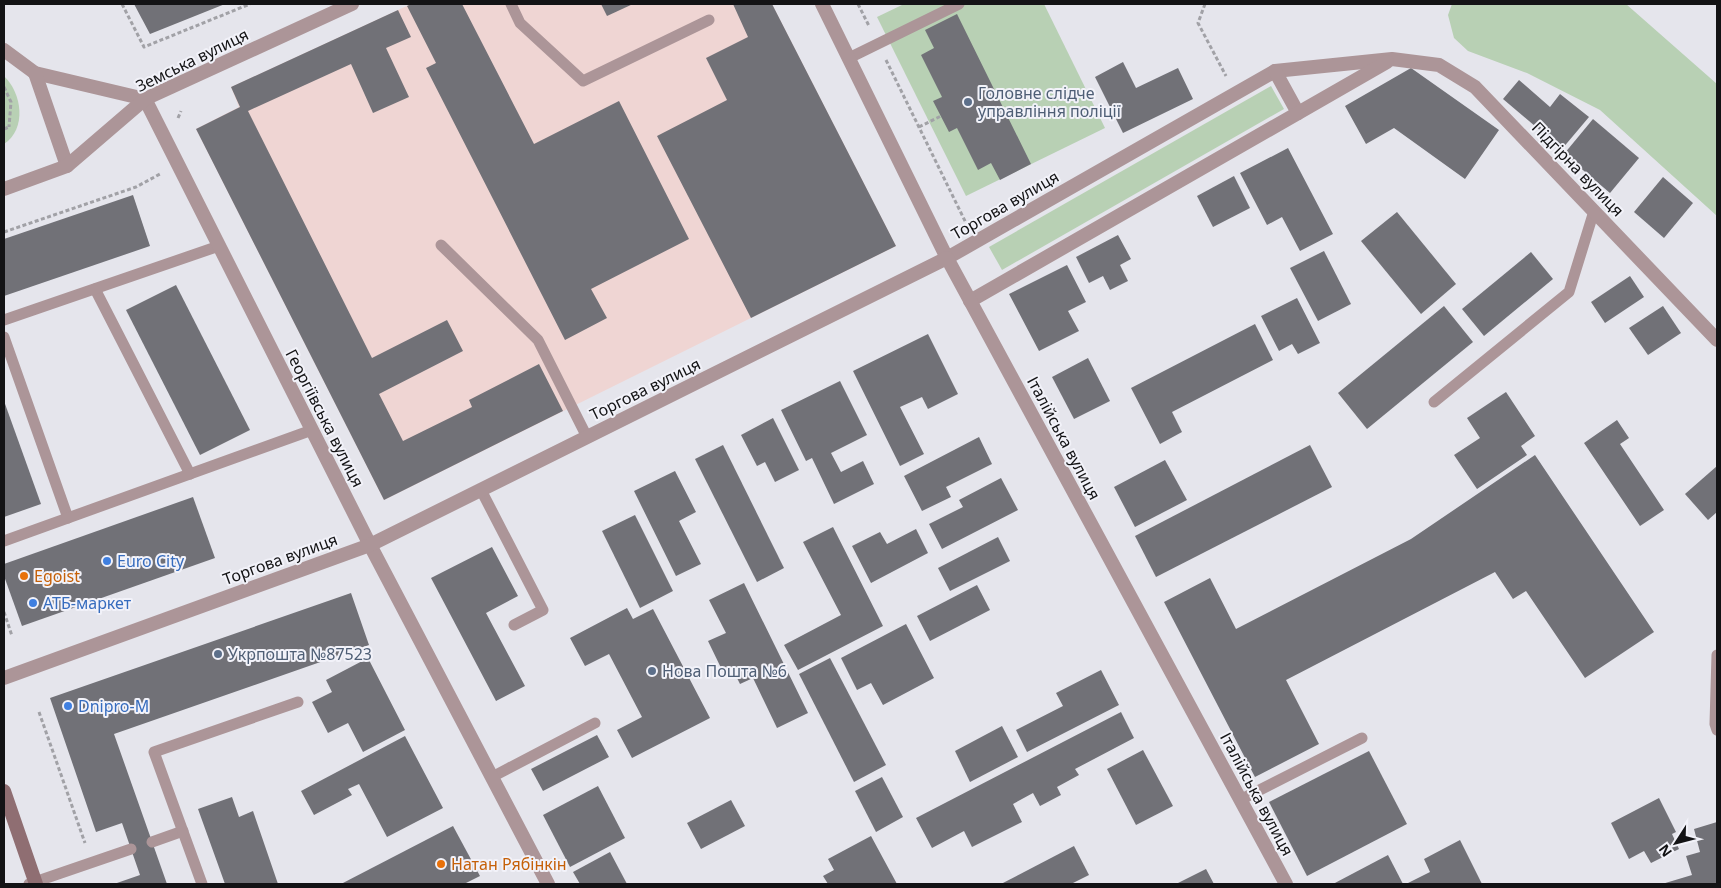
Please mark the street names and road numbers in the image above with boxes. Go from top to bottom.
street label: Земська вулиця [132,23,252,97]
street label: Підгірна вулиця [1527,117,1629,221]
street label: Торгова вулиця [947,165,1063,245]
street label: Георгіївська вулиця [281,345,369,491]
street label: Торгова вулиця [586,353,704,425]
street label: Італійська вулиця [1022,372,1106,504]
street label: Торгова вулиця [220,528,340,590]
street label: Італійська вулиця [1215,728,1299,860]

